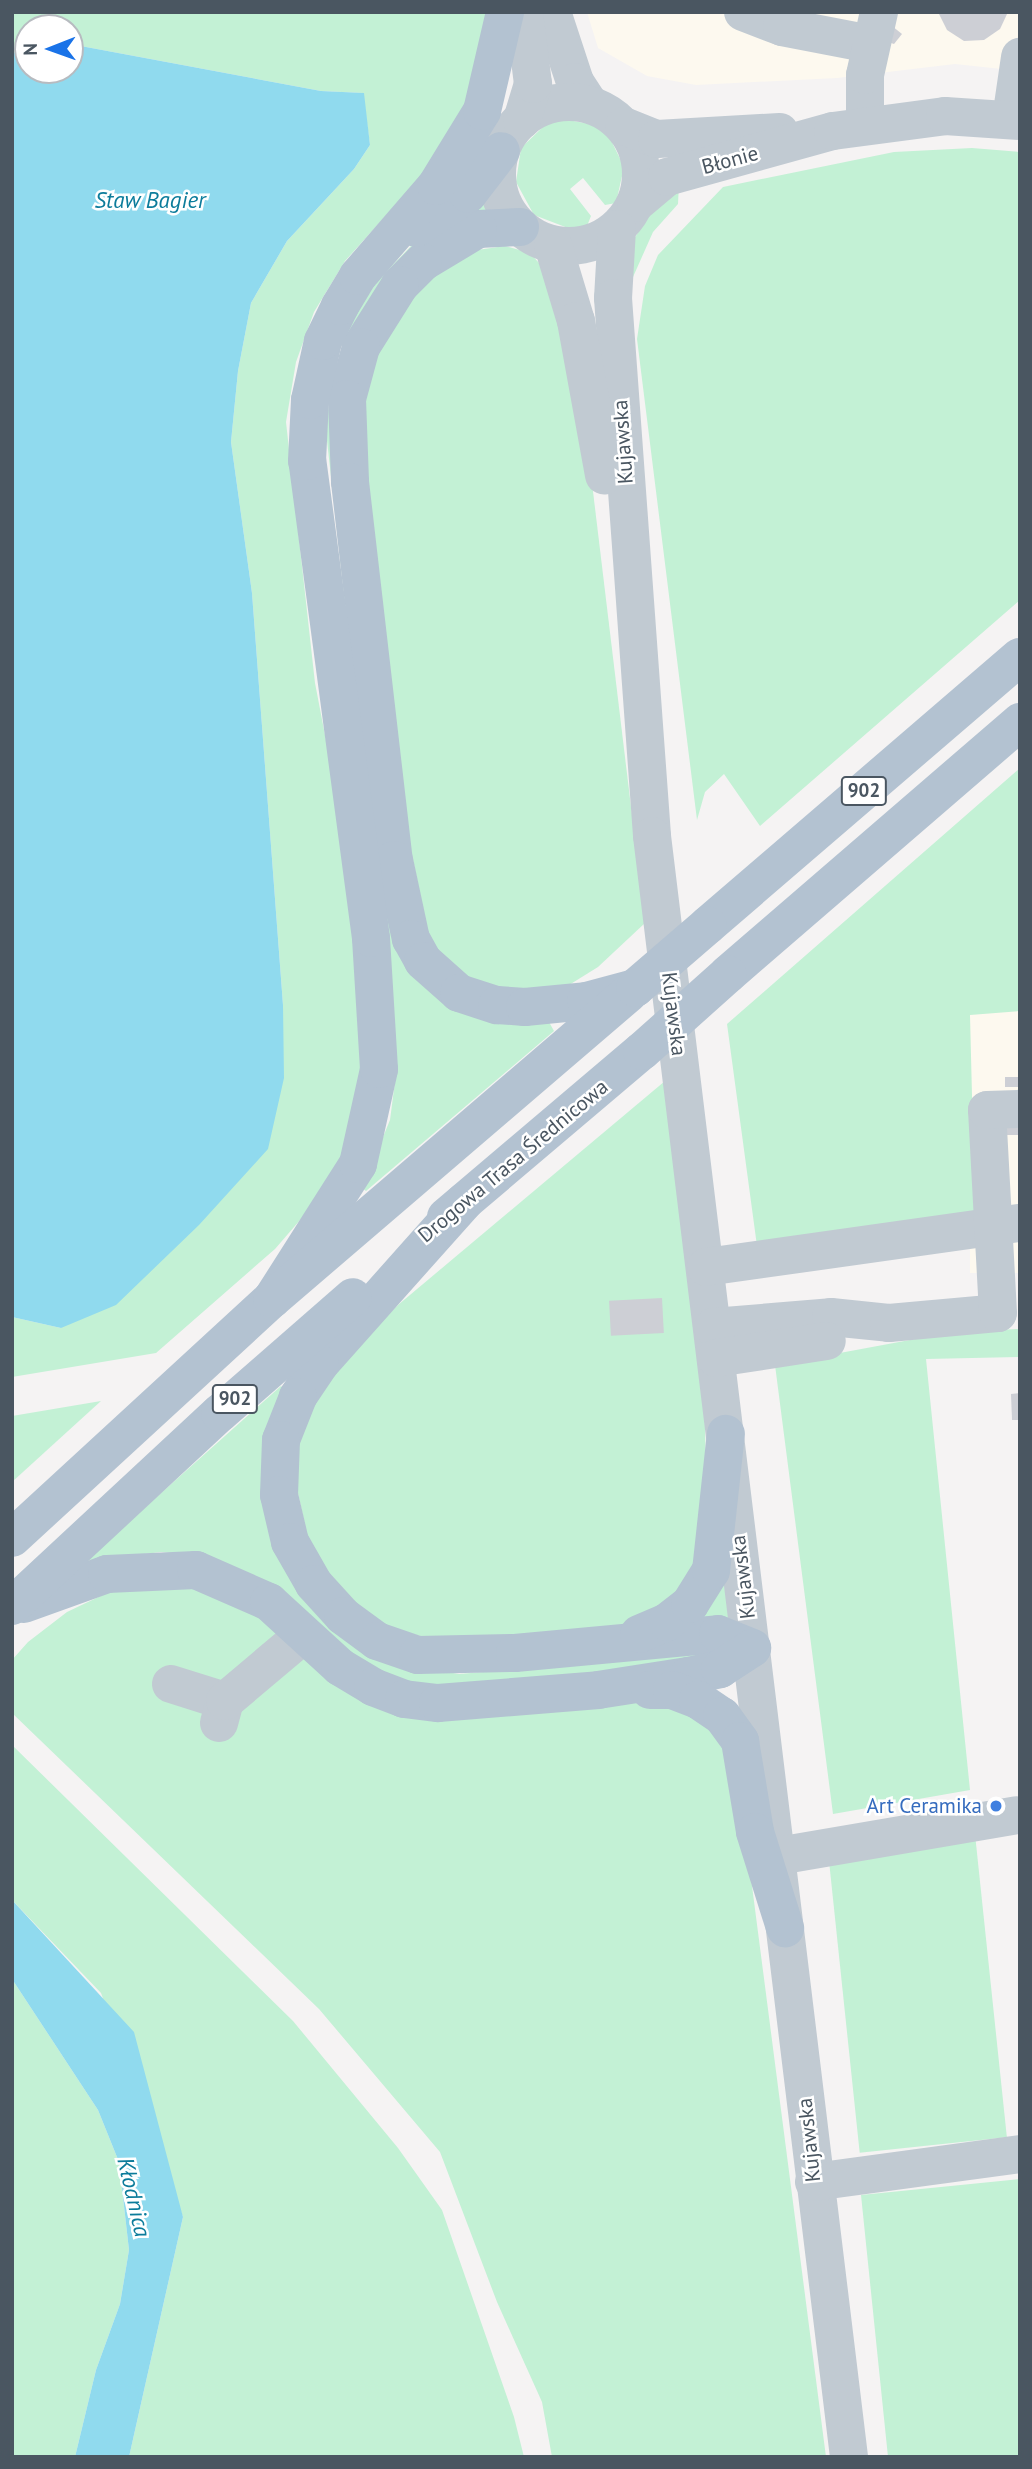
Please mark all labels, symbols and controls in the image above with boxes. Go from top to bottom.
north arrow [14,14,84,84]
text: N [18,43,42,56]
street label: Błonie [699,140,761,180]
water label: Staw Bagier [94,186,206,214]
street label: Kujawska [607,399,639,485]
road number: 902 [840,776,888,806]
street label: Kujawska [656,971,692,1057]
street label: Drogowa Trasa Średnicowa [413,1074,613,1248]
road number: 902 [210,1384,260,1414]
street label: Kujawska [725,1534,761,1620]
place label: Art Ceramika [867,1793,982,1819]
marker: Art Ceramika [988,1798,1004,1814]
street label: Kujawska [792,2097,826,2183]
water label: Kłodnica [111,2155,157,2239]

